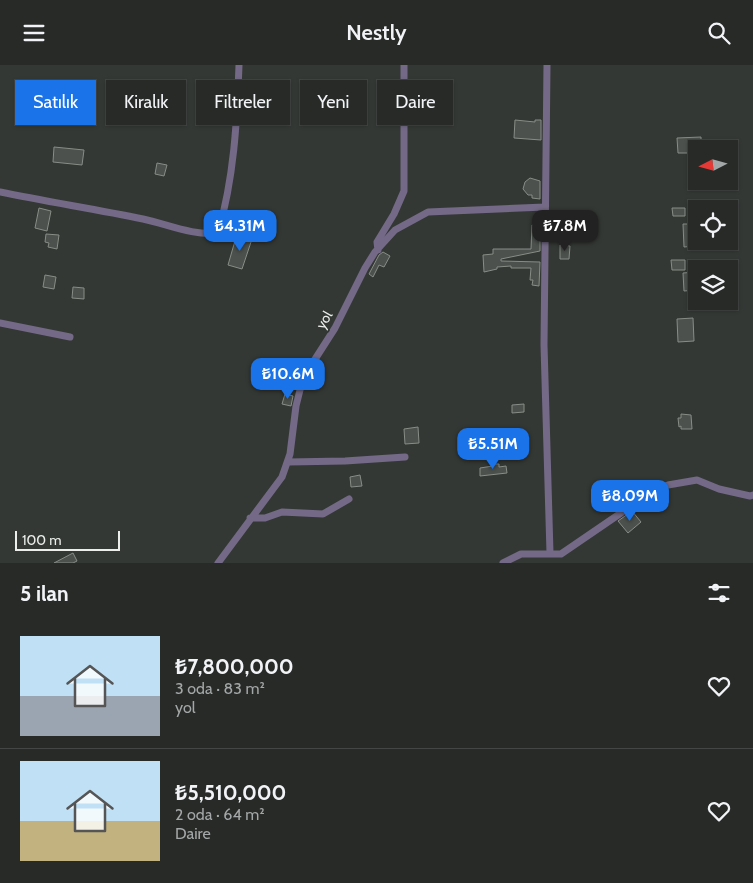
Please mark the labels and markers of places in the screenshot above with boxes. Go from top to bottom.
pin: ₺4.31M [199,209,281,252]
pin: ₺7.8M [530,209,600,252]
pin: ₺10.6M [247,357,329,400]
pin: ₺5.51M [452,427,534,470]
pin: ₺8.09M [589,479,671,522]

